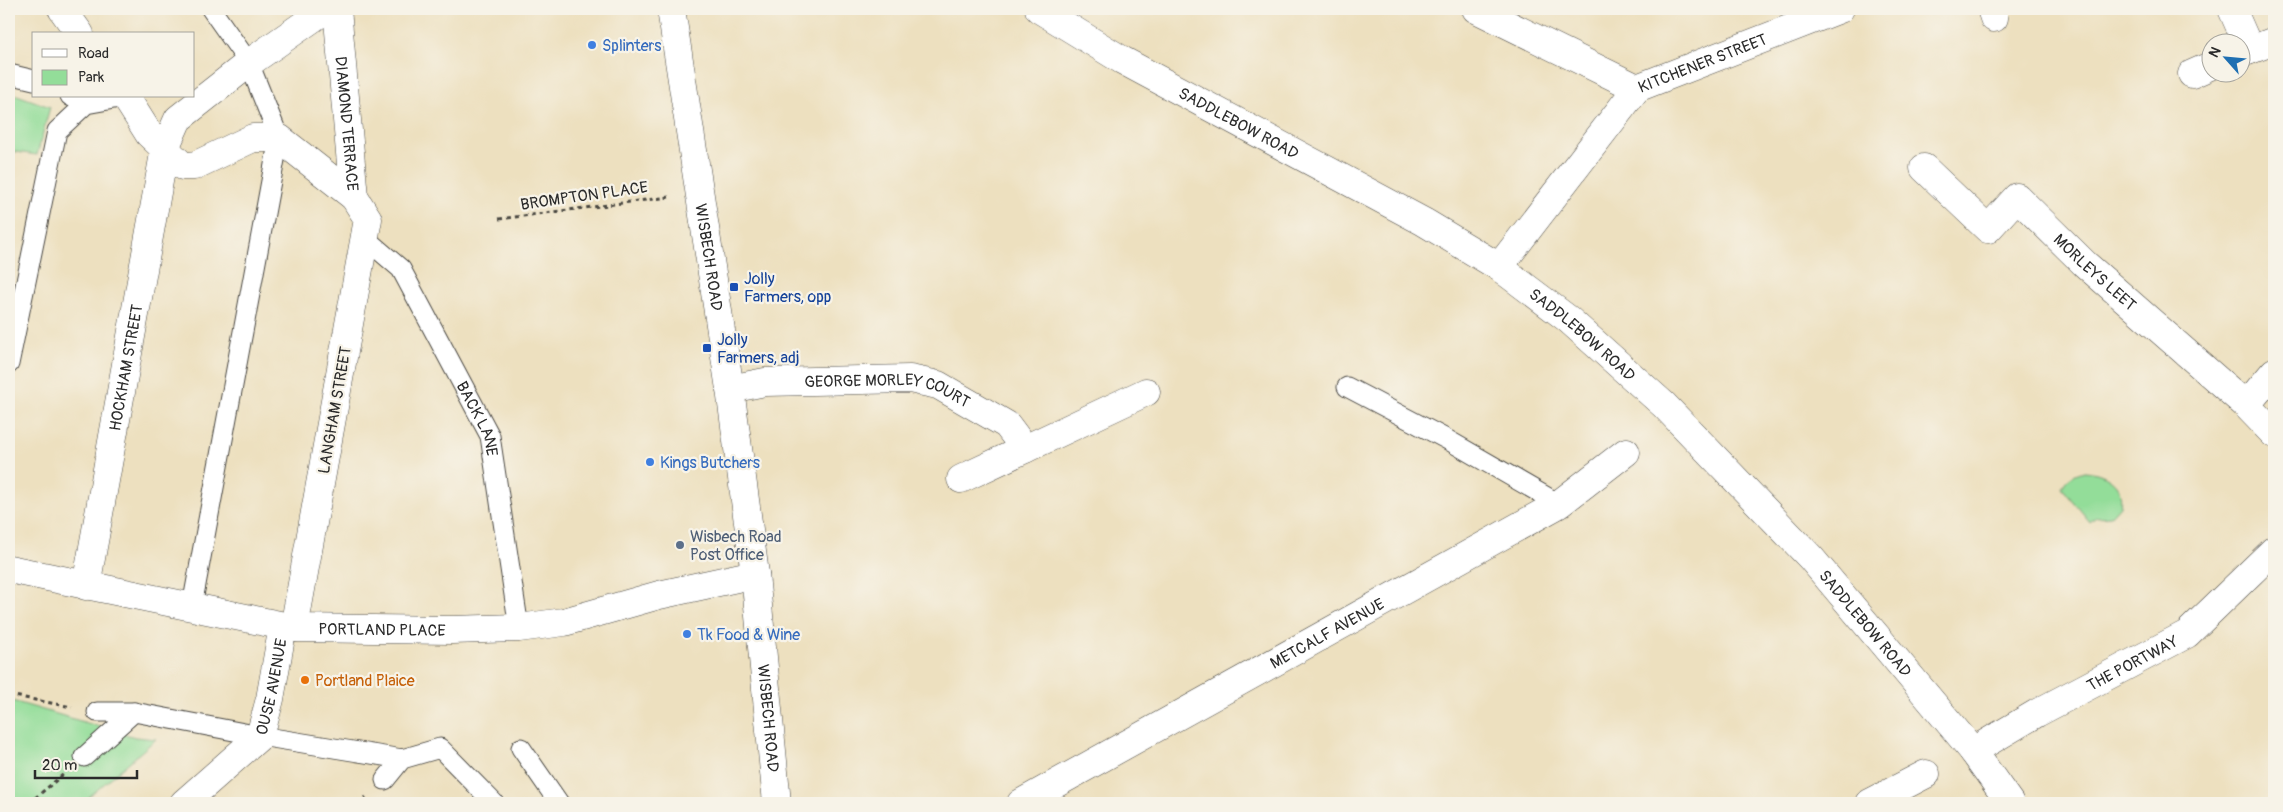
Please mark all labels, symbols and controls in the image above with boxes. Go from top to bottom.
street label: KITCHENER STREET [1635,29,1770,98]
legend [32,32,195,98]
north arrow [2200,32,2250,82]
place label: Splinters [602,36,661,56]
marker: Splinters [586,39,598,51]
text: Road [78,44,109,63]
text: N [2205,44,2225,60]
street label: DIAMOND TERRACE [330,55,362,192]
text: Park [78,68,105,87]
street label: SADDLEBOW ROAD [1175,83,1302,164]
street label: BROMPTON PLACE [519,177,649,215]
street label: WISBECH ROAD [690,202,727,312]
street label: MORLEYS LEET [2049,230,2140,315]
place label: Jolly Farmers, opp [744,269,831,307]
marker: Jolly Farmers, opp [728,281,740,293]
street label: SADDLEBOW ROAD [1525,284,1639,386]
street label: HOCKHAM STREET [105,303,148,433]
place label: Jolly Farmers, adj [717,330,799,368]
marker: Jolly Farmers, adj [701,342,713,354]
street label: LANGHAM STREET [314,345,356,475]
street label: GEORGE MORLEY COURT [804,370,973,412]
street label: BACK LANE [452,378,502,458]
place label: Kings Butchers [660,453,760,473]
marker: Kings Butchers [644,456,656,468]
place label: Wisbech Road Post Office [690,527,782,565]
marker: Wisbech Road Post Office [674,539,686,551]
street label: SADDLEBOW ROAD [1814,566,1915,681]
street label: METCALF AVENUE [1267,594,1388,674]
street label: PORTLAND PLACE [318,619,446,641]
place label: Tk Food & Wine [697,625,800,645]
marker: Tk Food & Wine [681,628,693,640]
street label: THE PORTWAY [2084,632,2182,696]
street label: OUSE AVENUE [252,637,292,737]
street label: WISBECH ROAD [753,663,783,773]
place label: Portland Plaice [315,671,415,691]
marker: Portland Plaice [299,674,311,686]
scale bar [35,747,138,779]
text: 20 m [42,756,77,775]

